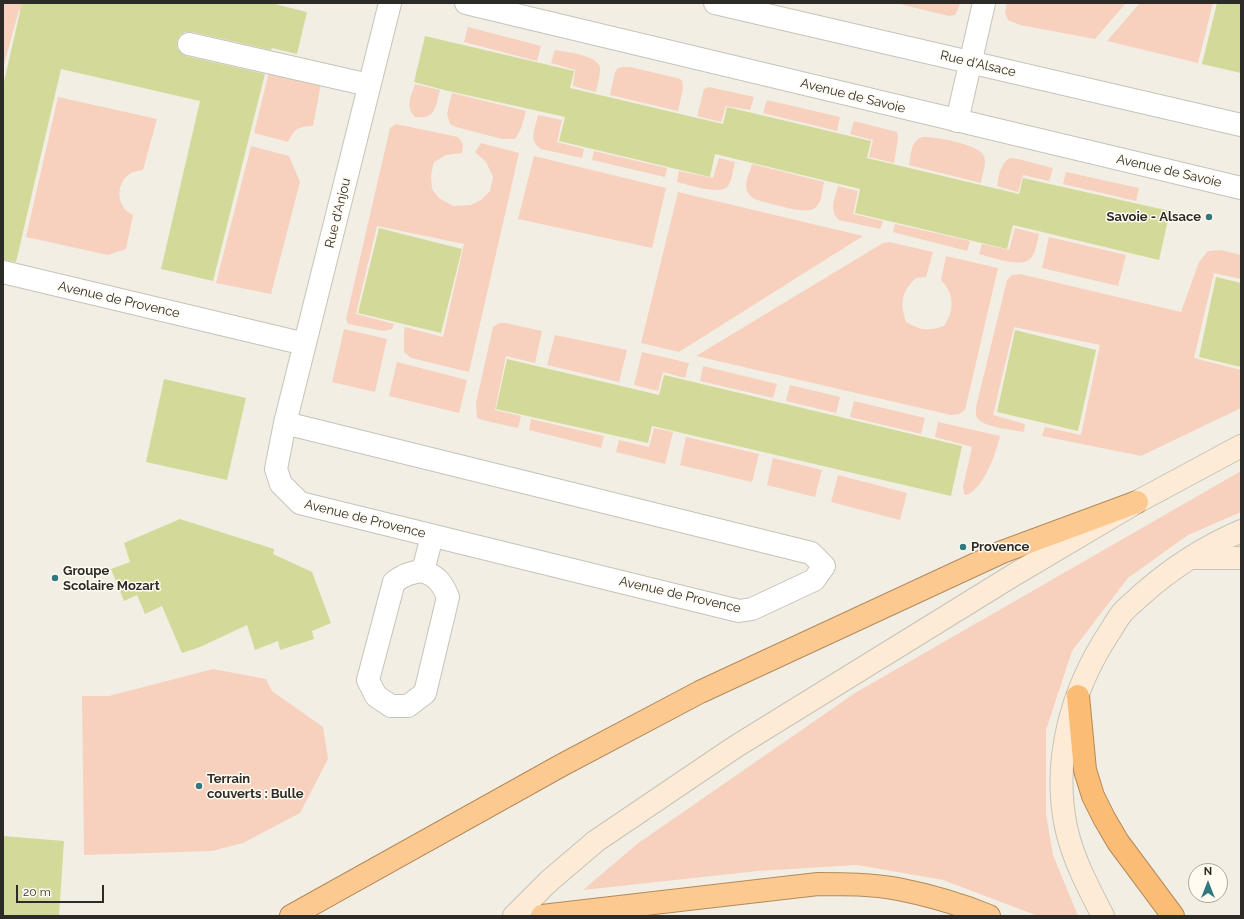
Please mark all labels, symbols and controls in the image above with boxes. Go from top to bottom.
street label: Rue d'Alsace [939,48,1017,80]
street label: Avenue de Savoie [799,75,907,117]
street label: Avenue de Savoie [1115,151,1223,191]
street label: Rue d'Anjou [322,176,354,250]
place label: Savoie - Alsace [1107,209,1201,225]
marker: Savoie - Alsace [1204,212,1214,222]
street label: Avenue de Provence [57,278,181,322]
street label: Avenue de Provence [303,496,427,542]
place label: Provence [971,539,1029,555]
marker: Provence [958,542,968,552]
place label: Groupe Scolaire Mozart [63,563,160,594]
marker: Groupe Scolaire Mozart [50,573,60,583]
street label: Avenue de Provence [618,573,742,617]
place label: Terrain couverts : Bulle [207,771,304,802]
marker: Terrain couverts : Bulle [194,781,204,791]
north arrow [1188,863,1228,903]
text: N [1204,865,1212,878]
scale bar [18,877,106,903]
text: 20 m [23,885,51,899]

